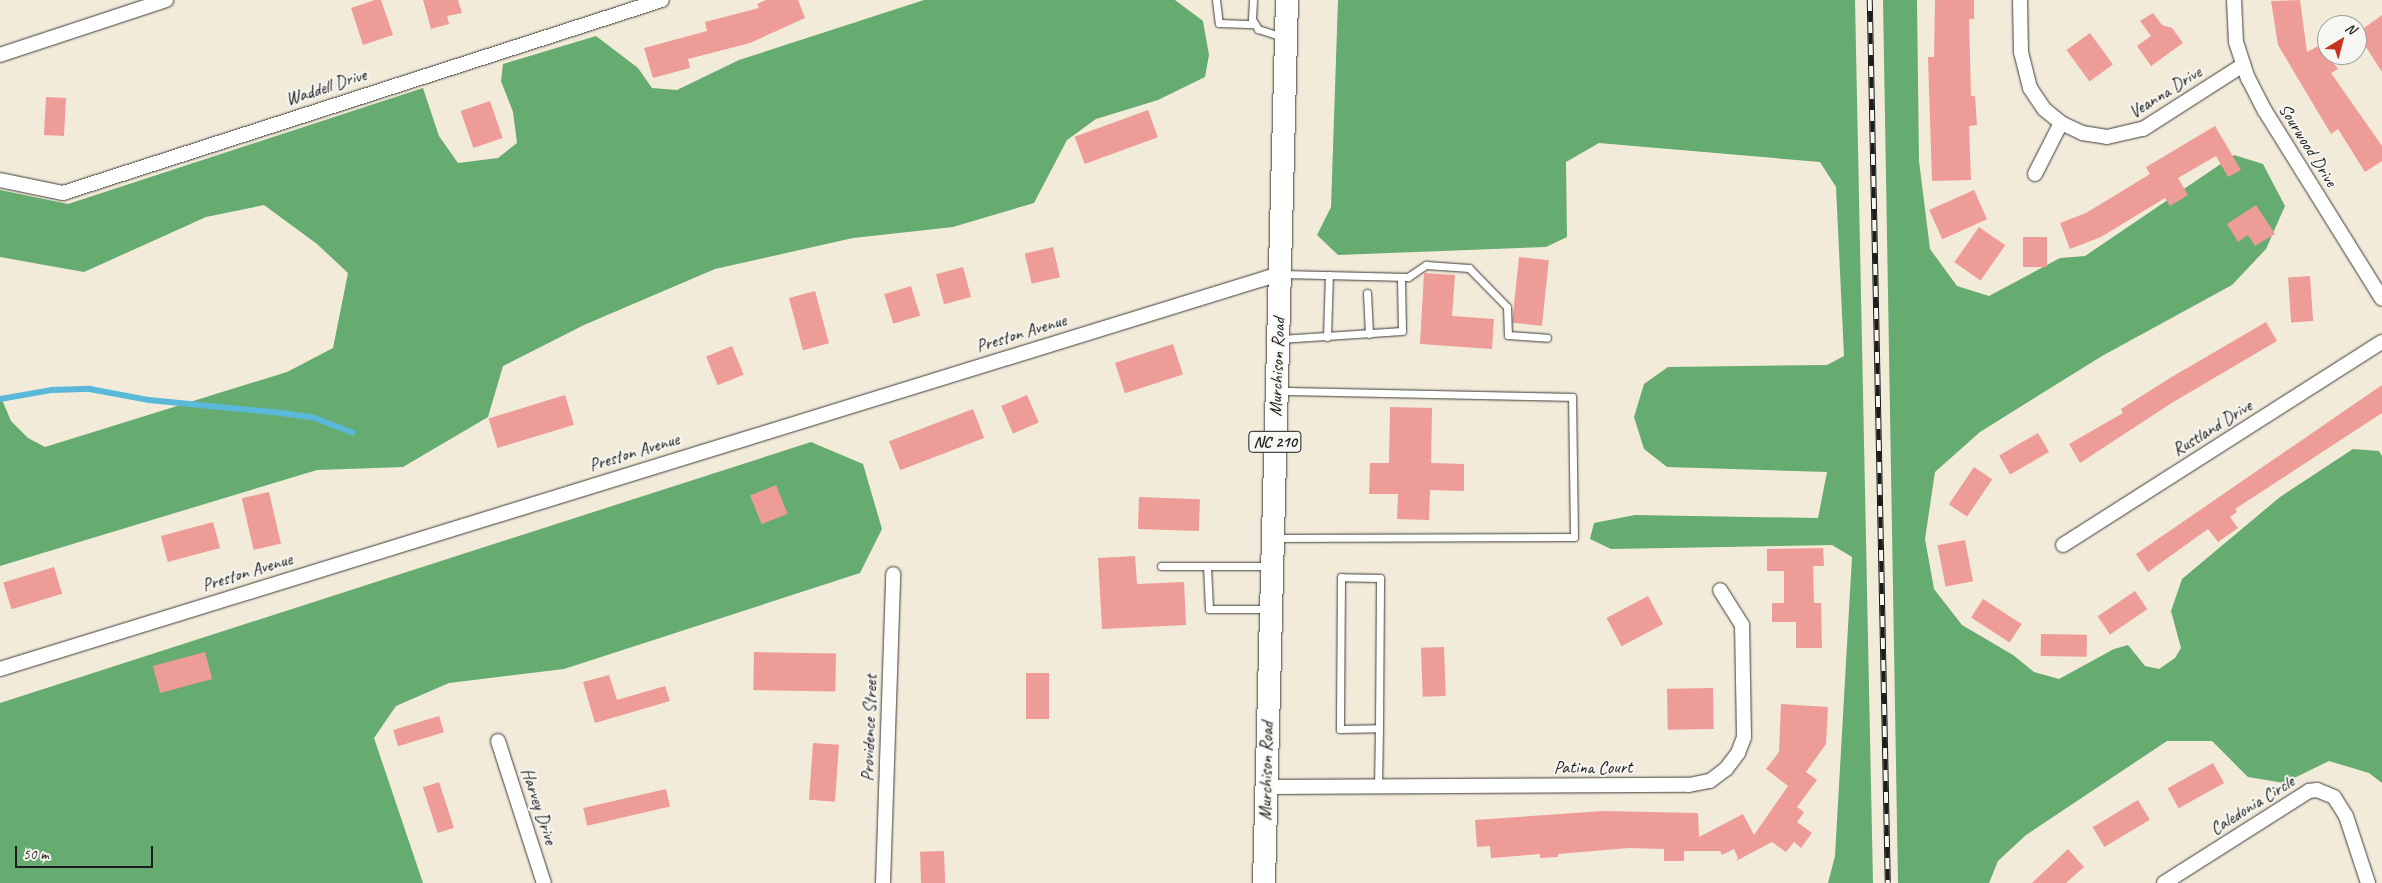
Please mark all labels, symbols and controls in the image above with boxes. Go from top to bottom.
north arrow [2317,15,2367,65]
text: N [2342,19,2359,38]
street label: Veanna Drive [2125,61,2205,123]
street label: Waddell Drive [283,64,369,110]
street label: Sourwood Drive [2274,99,2342,191]
street label: Preston Avenue [973,309,1069,357]
street label: Murchison Road [1264,317,1290,417]
street label: Rustland Drive [2168,395,2256,461]
street label: Preston Avenue [586,428,682,476]
road number: NC 210 [1248,428,1302,456]
street label: Preston Avenue [199,548,295,596]
street label: Providence Street [856,674,882,782]
street label: Murchison Road [1254,721,1278,821]
street label: Patina Court [1554,756,1632,778]
street label: Harvey Drive [517,765,561,847]
street label: Caledonia Circle [2206,771,2298,839]
scale bar [18,836,155,868]
text: 50 m [23,845,49,864]

